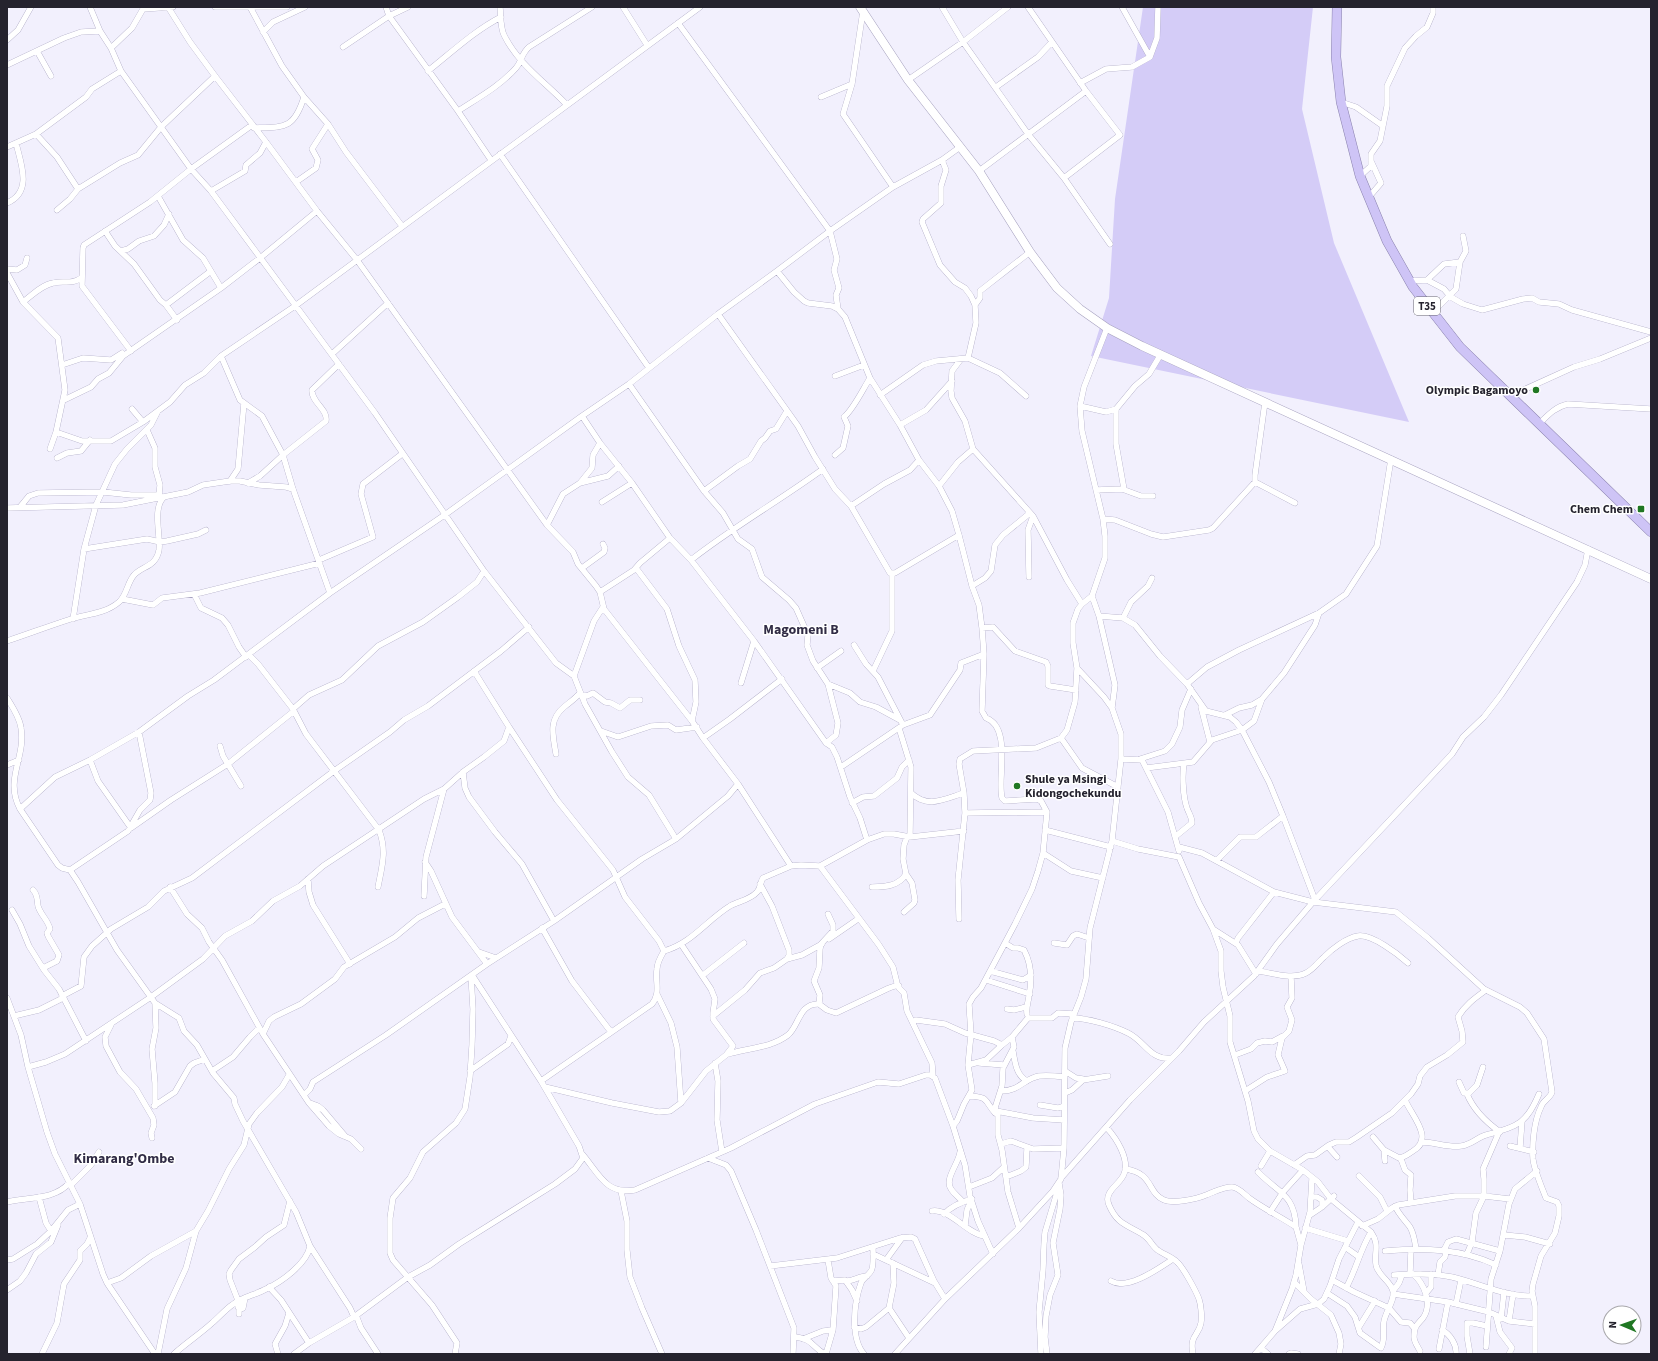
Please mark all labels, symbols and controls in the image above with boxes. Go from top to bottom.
road number: T35 [1414,297,1440,315]
place label: Olympic Bagamoyo [1426,382,1528,399]
marker: Olympic Bagamoyo [1531,385,1541,395]
place label: Chem Chem [1570,501,1633,518]
marker: Chem Chem [1636,504,1646,514]
district label: Magomeni B [763,620,839,640]
place label: Shule ya Msingi Kidongochekundu [1025,771,1122,802]
marker: Shule ya Msingi Kidongochekundu [1012,781,1022,791]
district label: Kimarang'Ombe [74,1149,174,1169]
north arrow [1602,1305,1642,1345]
text: N [1605,1321,1620,1329]

